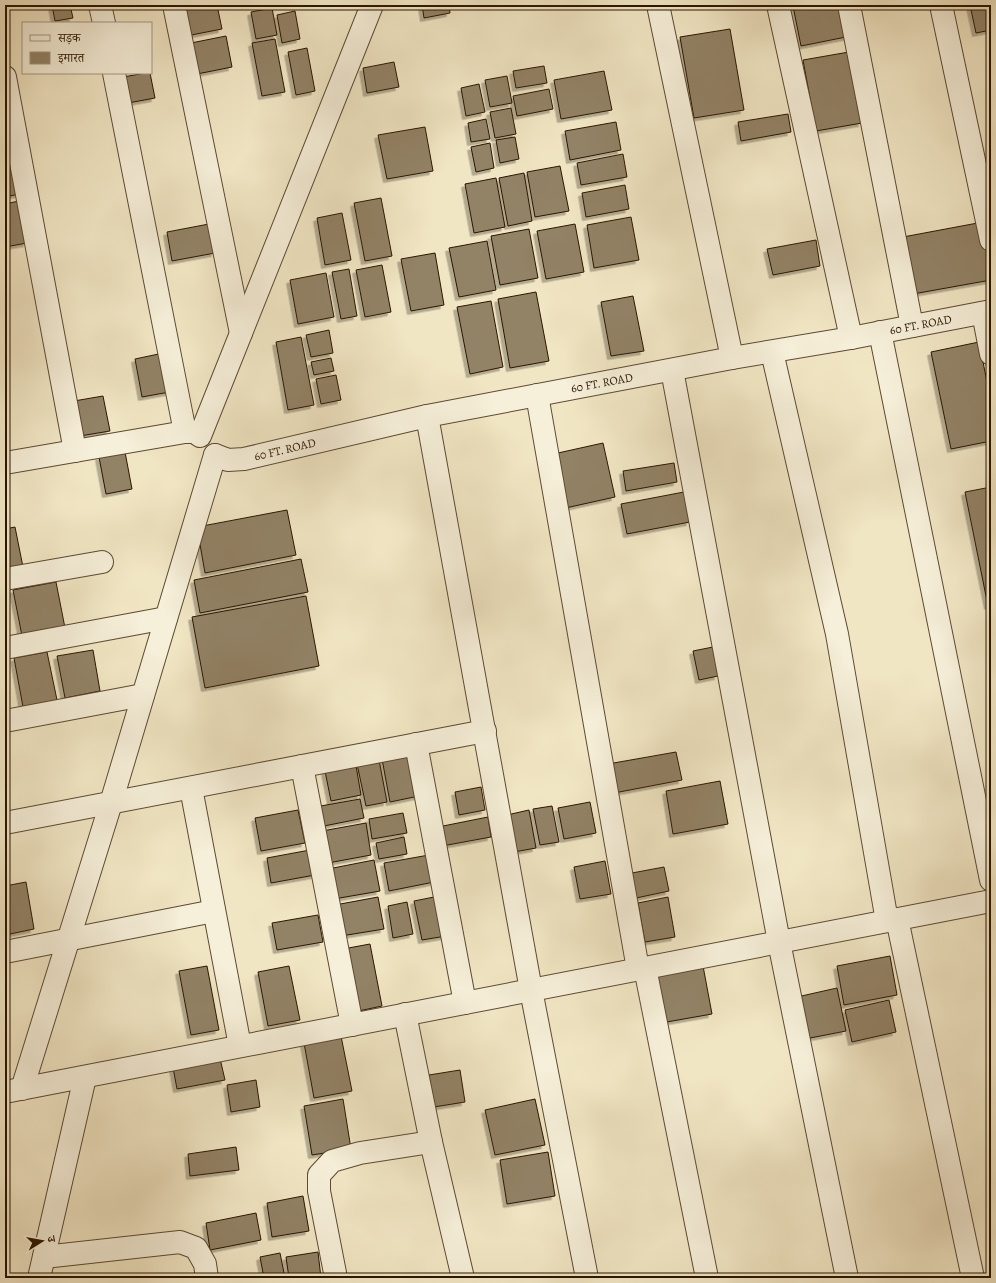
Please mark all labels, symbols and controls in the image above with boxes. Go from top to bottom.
legend [22,22,152,74]
text: सड़क [57,30,82,46]
text: इमारत [57,50,85,66]
street label: 60 FT. ROAD [888,311,953,338]
street label: 60 FT. ROAD [570,369,634,396]
street label: 60 FT. ROAD [253,434,317,464]
north arrow [22,1221,62,1261]
text: उ [43,1234,59,1245]

